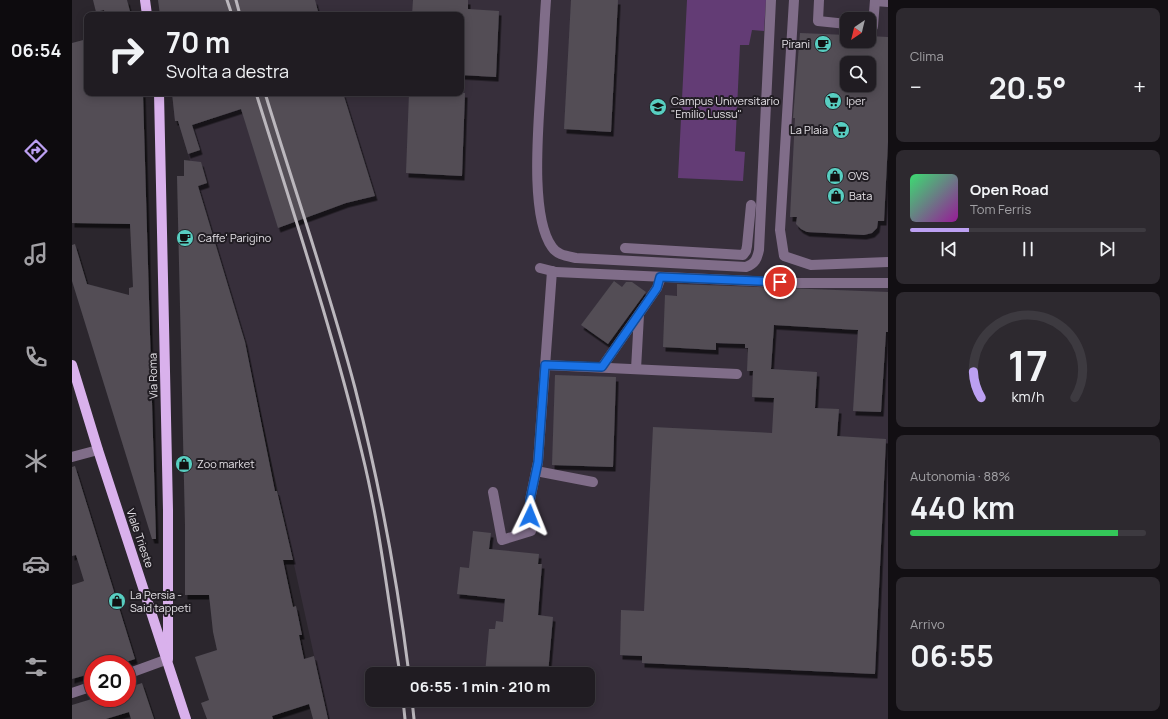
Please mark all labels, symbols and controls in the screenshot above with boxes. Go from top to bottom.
north arrow [840,12,876,48]
map controls [840,12,876,92]
text: 70 m [166,23,230,61]
icon: right [100,28,152,80]
cafe icon: Pirani [813,34,833,54]
place label: Pirani [782,36,810,51]
text: 06:54 [11,38,61,62]
text: Clima [910,47,944,65]
button: search [840,56,876,92]
text: Svolta a destra [166,59,289,83]
text: 20.5° [989,67,1067,108]
text: − [910,72,922,102]
text: + [1133,72,1146,102]
supermarket icon: Iper [823,91,843,111]
place label: Campus Universitario "Emilio Lussu" [671,93,780,121]
place label: Iper [846,93,866,108]
school or university icon: Campus Universitario "Emilio Lussu" [648,97,668,117]
supermarket icon: La Plaia [831,120,851,140]
place label: La Plaia [790,122,828,137]
icon: directions [22,137,50,165]
shop icon: OVS [825,166,845,186]
place label: OVS [848,168,869,183]
text: Open Road [970,179,1049,200]
shop icon: Bata [826,186,846,206]
place label: Bata [849,188,872,203]
text: Tom Ferris [970,200,1031,218]
cafe icon: Caffe' Parigino [175,228,195,248]
place label: Caffe' Parigino [198,230,272,245]
icon: previous [938,238,960,260]
icon: pause [1017,238,1039,260]
icon: next [1096,238,1118,260]
icon: music [22,240,50,268]
pin [763,265,797,299]
icon: arrive [769,271,791,293]
text: 17 [1008,336,1048,392]
icon: phone [22,343,50,371]
street label: Via Roma [145,353,160,399]
text: km/h [1011,386,1045,405]
icon: climate [22,447,50,475]
shop icon: Zoo market [174,454,194,474]
place label: Zoo market [197,456,255,471]
text: Autonomia · 88% [910,467,1010,485]
text: 440 km [910,487,1015,528]
position arrow [509,495,551,537]
street label: Viale Trieste [123,506,158,570]
icon: car [22,550,50,578]
place label: La Persia - Said tappeti [130,587,191,615]
shop icon: La Persia - Said tappeti [107,591,127,611]
text: Arrivo [910,615,945,633]
text: 06:55 [910,635,994,676]
icon: filters [22,653,50,681]
speed limit sign: 20 [84,655,136,707]
text: 06:55 · 1 min · 210 m [410,676,550,697]

